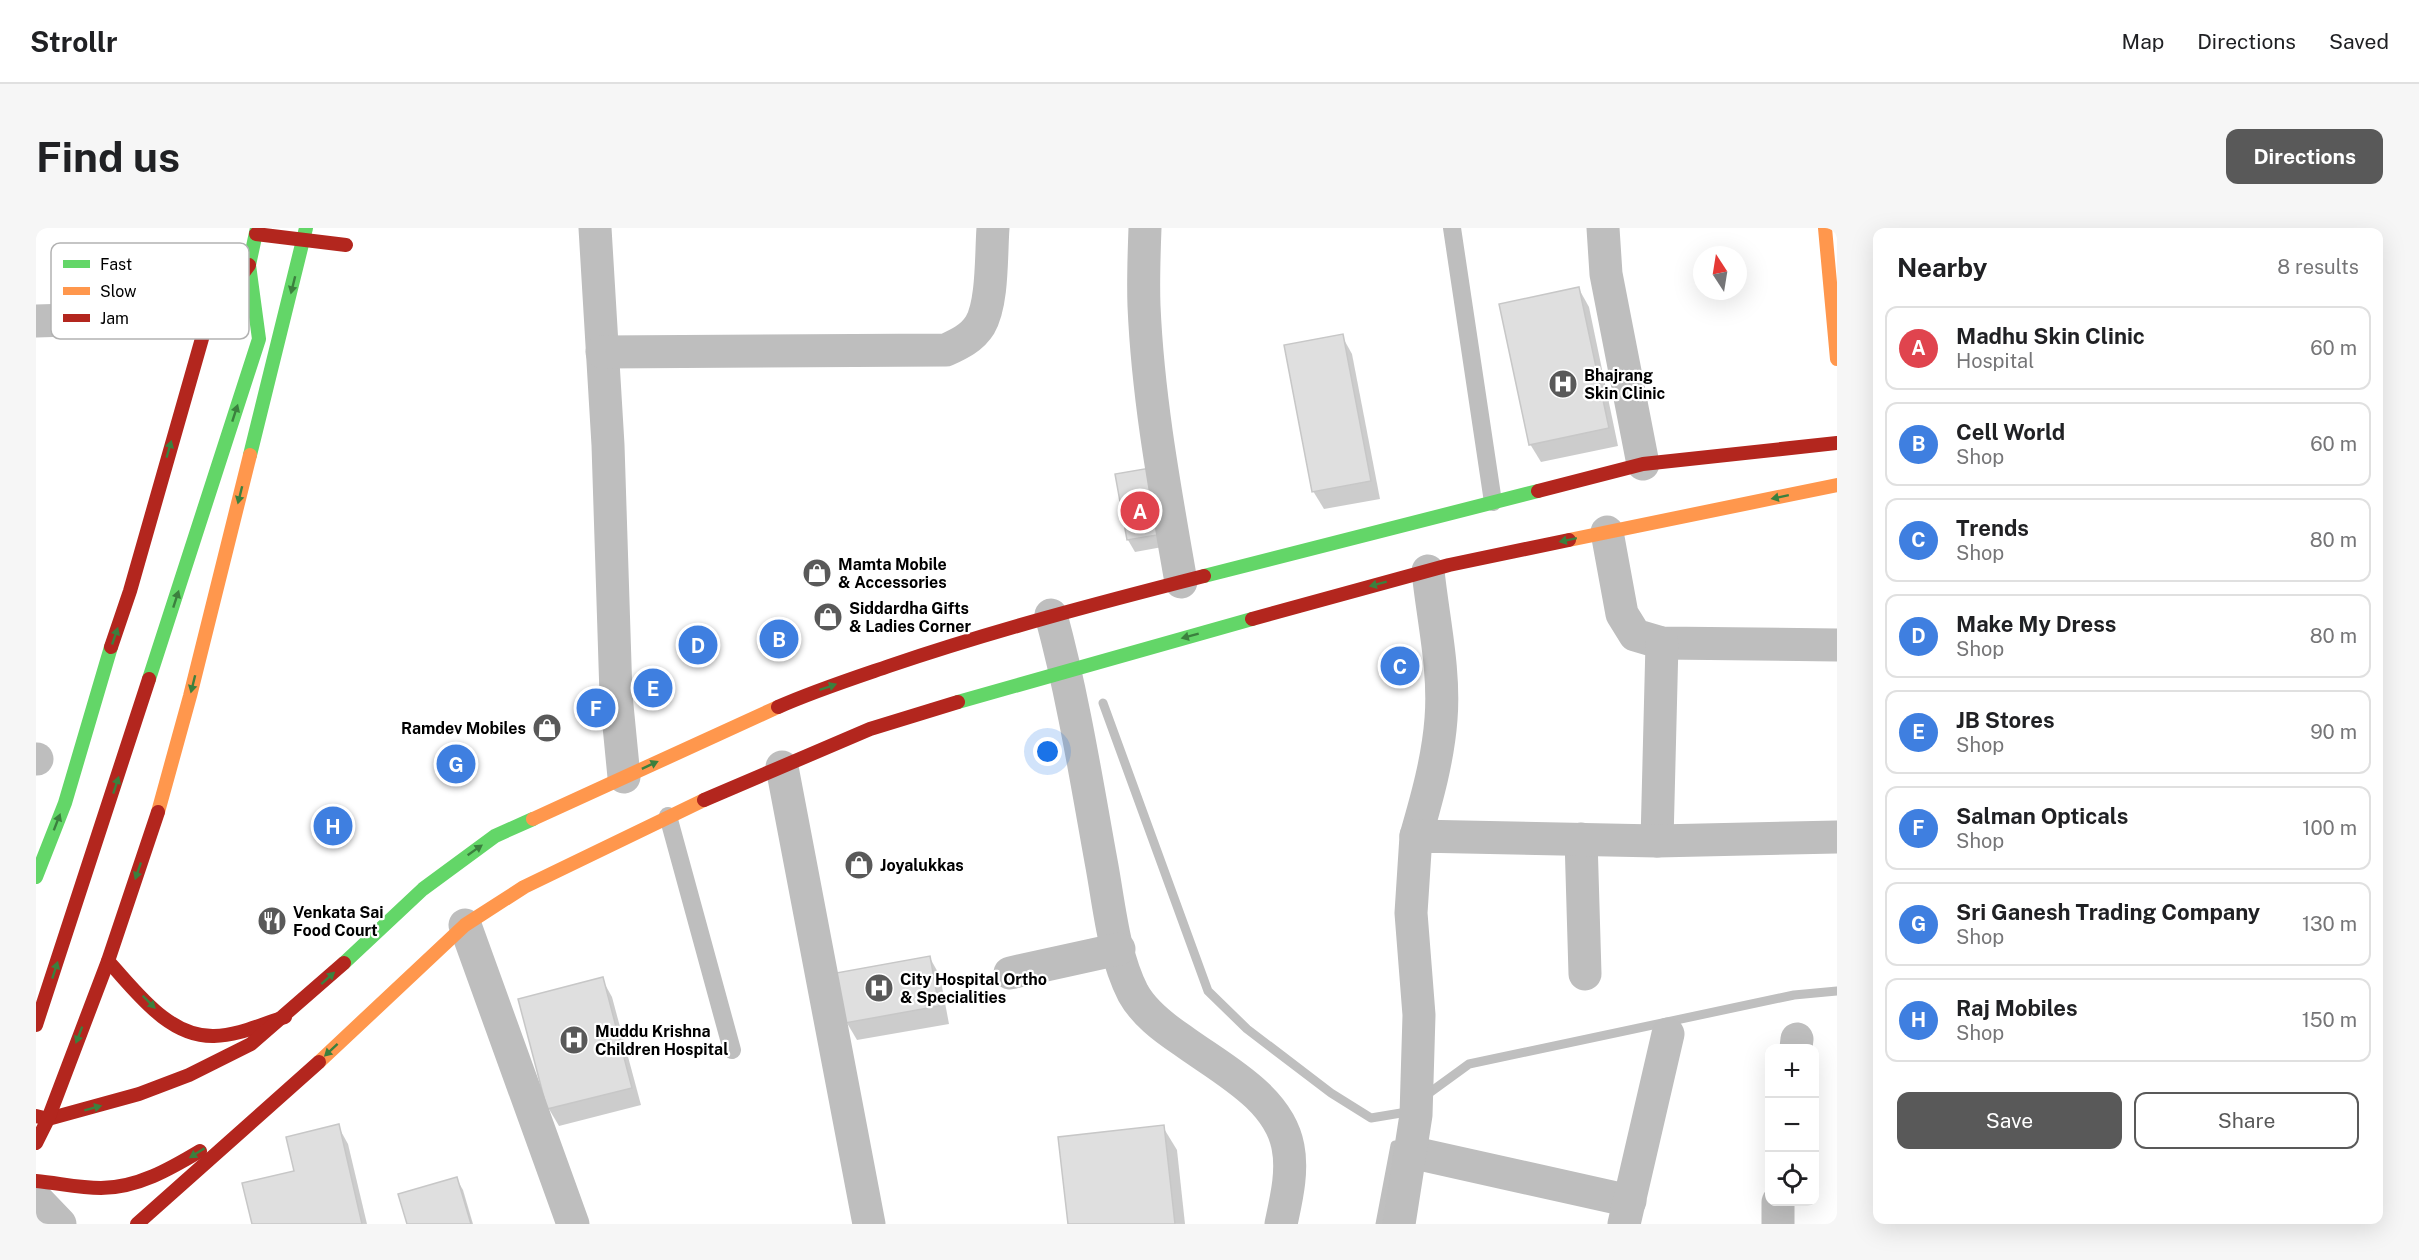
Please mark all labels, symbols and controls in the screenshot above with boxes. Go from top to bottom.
text: Strollr [30,25,118,58]
text: Map [2122,29,2164,54]
text: Directions [2197,29,2296,54]
text: Saved [2329,29,2389,54]
button: Directions [2226,129,2383,184]
text: Find us [36,132,180,181]
legend [51,243,249,339]
north arrow [1693,246,1747,300]
text: Nearby [1897,252,1987,283]
text: Fast [100,255,132,274]
text: 8 results [2277,255,2359,279]
one-way arrow [288,276,298,294]
text: Slow [100,282,137,301]
text: Jam [100,309,129,328]
text: Madhu Skin Clinic [1956,323,2145,349]
text: A [1911,336,1926,360]
text: 60 m [2310,336,2357,360]
text: Hospital [1956,349,2034,373]
place label: Bhajrang Skin Clinic [1584,366,1666,403]
hospital icon: Bhajrang Skin Clinic [1547,368,1579,400]
one-way arrow [231,404,240,422]
text: Cell World [1956,419,2065,445]
text: B [1912,432,1925,456]
text: 60 m [2310,432,2357,456]
one-way arrow [165,440,175,458]
text: Shop [1956,445,2004,469]
one-way arrow [235,485,245,504]
pin: A [1120,488,1160,534]
one-way arrow [1770,493,1789,502]
text: Trends [1956,515,2029,541]
text: C [1911,528,1926,552]
text: 80 m [2310,528,2357,552]
one-way arrow [1558,536,1577,545]
text: Shop [1956,541,2004,565]
place label: Mamta Mobile & Accessories [838,555,947,592]
shop icon: Mamta Mobile & Accessories [801,557,833,589]
one-way arrow [1369,580,1387,590]
one-way arrow [172,590,181,608]
place label: Siddardha Gifts & Ladies Corner [849,599,972,636]
shop icon: Siddardha Gifts & Ladies Corner [812,601,844,633]
text: Make My Dress [1956,611,2116,637]
pin: B [760,616,798,662]
pin: D [678,622,718,668]
text: D [1911,624,1926,648]
text: 80 m [2310,624,2357,648]
one-way arrow [110,627,120,645]
one-way arrow [1181,632,1199,641]
text: Shop [1956,637,2004,661]
pin: C [1380,644,1420,688]
pin: E [634,666,672,710]
one-way arrow [187,674,197,693]
one-way arrow [820,681,838,691]
pin: F [576,686,616,730]
text: JB Stores [1956,707,2055,733]
shop icon: Ramdev Mobiles [531,712,563,744]
place label: Ramdev Mobiles [401,719,526,738]
text: E [1912,720,1925,744]
text: 90 m [2310,720,2357,744]
text: Shop [1956,733,2004,757]
your location [1033,737,1062,766]
pin: G [436,742,476,786]
one-way arrow [642,761,659,770]
one-way arrow [112,776,121,794]
text: Salman Opticals [1956,803,2128,829]
pin: H [314,804,352,848]
one-way arrow [53,813,62,831]
text: F [1912,816,1925,840]
text: 100 m [2302,816,2357,840]
text: Shop [1956,829,2004,853]
one-way arrow [466,844,482,856]
shop icon: Joyalukkas [843,849,875,881]
place label: Joyalukkas [880,856,964,875]
one-way arrow [133,862,142,880]
text: Sri Ganesh Trading Company [1956,899,2260,925]
place label: Venkata Sai Food Court [293,903,383,940]
restaurant icon: Venkata Sai Food Court [256,905,288,937]
text: G [1911,912,1926,936]
text: 130 m [2302,912,2357,936]
text: Shop [1956,925,2004,949]
one-way arrow [51,961,61,979]
place label: City Hospital Ortho & Specialities [900,970,1047,1007]
one-way arrow [320,972,335,985]
hospital icon: City Hospital Ortho & Specialities [863,972,895,1004]
one-way arrow [142,995,157,1009]
text: Raj Mobiles [1956,995,2078,1021]
text: H [1911,1008,1926,1032]
text: 150 m [2302,1008,2357,1032]
text: Shop [1956,1021,2004,1045]
place label: Muddu Krishna Children Hospital [595,1022,728,1059]
hospital icon: Muddu Krishna Children Hospital [558,1024,590,1056]
one-way arrow [74,1026,83,1044]
one-way arrow [324,1043,339,1056]
map controls [1765,1044,1819,1206]
button: + [1765,1044,1819,1098]
button: Save [1897,1092,2122,1149]
button: Share [2134,1092,2359,1149]
button: − [1765,1098,1819,1152]
one-way arrow [84,1103,102,1112]
one-way arrow [189,1147,205,1158]
button: locate [1765,1152,1819,1206]

